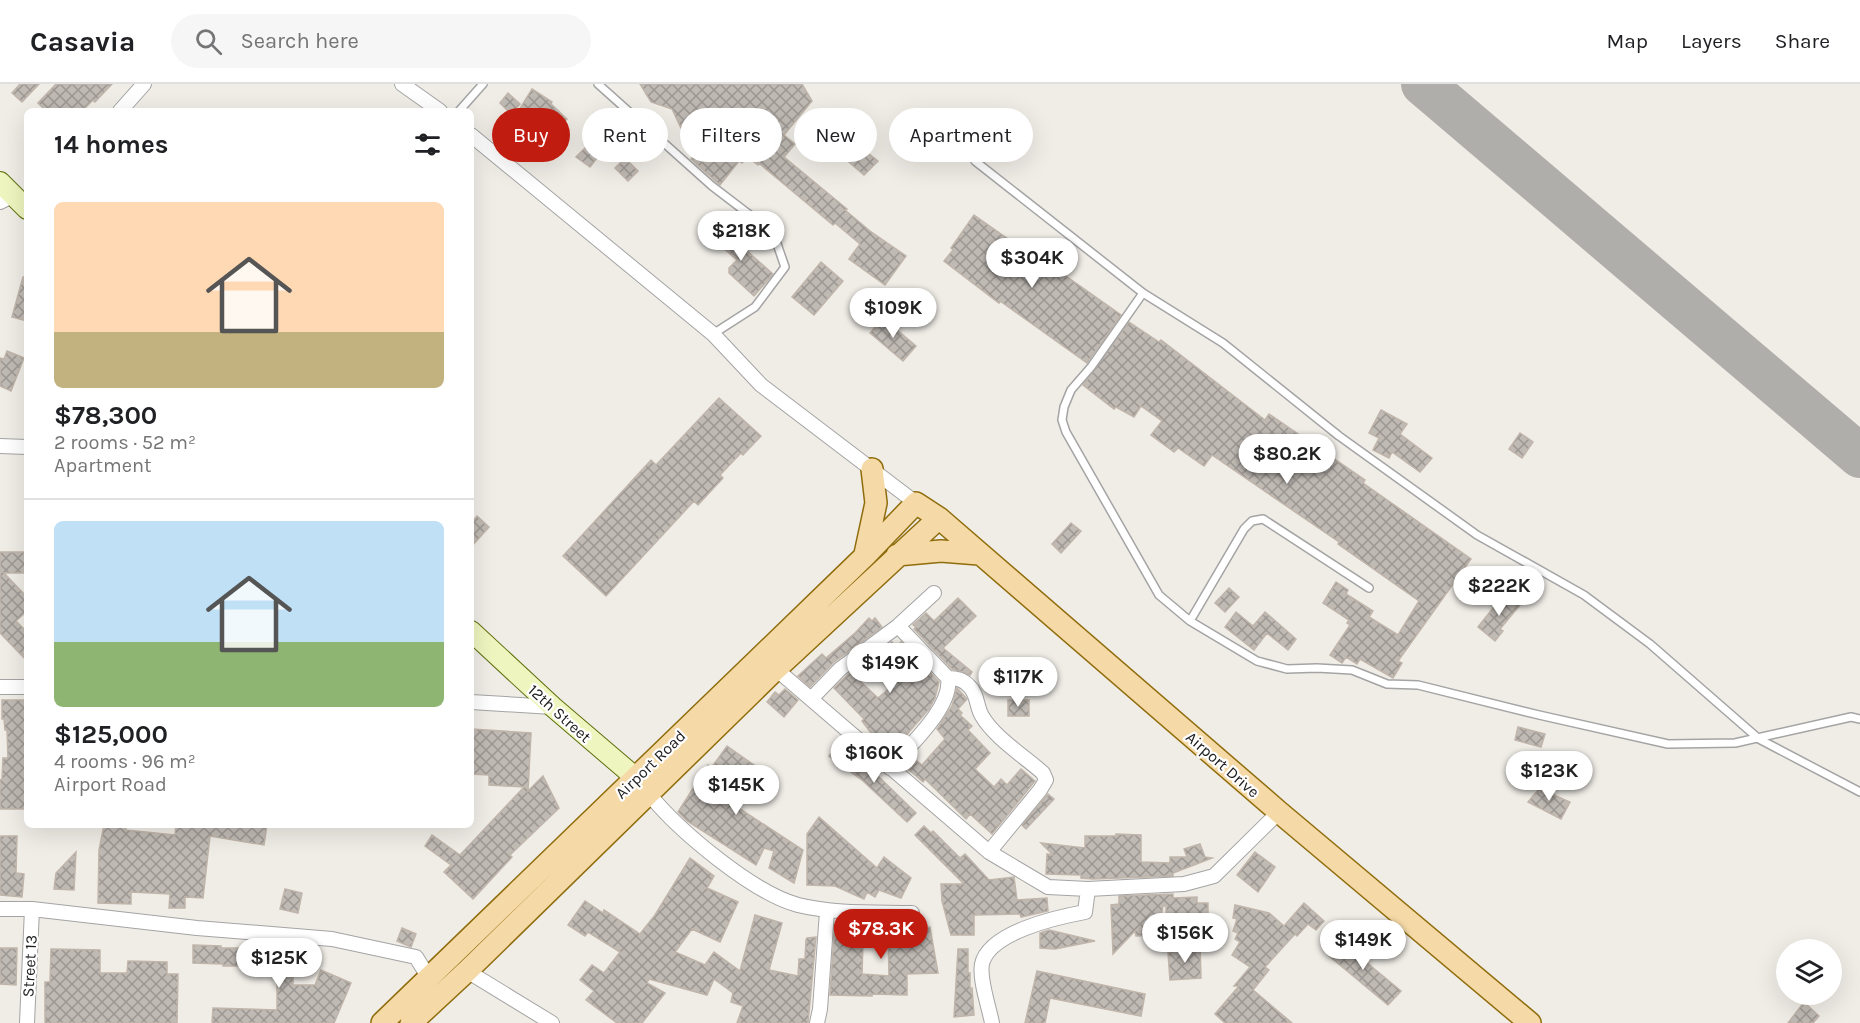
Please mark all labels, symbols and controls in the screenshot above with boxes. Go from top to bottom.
search box [171,14,591,68]
text: Casavia [30,25,135,58]
icon: search [192,25,225,58]
text: Search here [240,28,359,54]
text: Map [1606,29,1648,53]
text: Layers [1681,29,1742,53]
text: Share [1775,29,1830,53]
chip: Buy [492,108,570,162]
chip: Rent [582,108,668,162]
chip: Filters [680,108,782,162]
chip: New [794,108,877,162]
chip: Apartment [889,108,1033,162]
icon: filters [411,128,444,161]
text: 14 homes [54,129,168,160]
pin: $218K [699,211,783,262]
text: $218K [711,219,771,242]
pin: $304K [990,238,1074,289]
icon: home [195,241,303,349]
text: $304K [1000,246,1064,269]
pin: $109K [851,288,935,339]
text: $109K [864,296,922,319]
text: $78,300 [54,400,157,431]
text: 2 rooms · 52 m² [54,431,196,454]
pin: $80.2K [1238,434,1336,485]
text: $80.2K [1253,442,1321,465]
text: Apartment [54,454,152,477]
icon: home [195,560,303,668]
pin: $222K [1457,566,1541,617]
text: $222K [1467,574,1531,597]
pin: $149K [848,643,932,694]
text: $149K [861,651,919,674]
pin: $117K [976,657,1060,708]
text: $117K [992,665,1044,688]
street label: 12th Street [524,680,595,747]
text: $125,000 [54,719,168,750]
street label: Airport Road [611,726,689,803]
street label: Airport Drive [1182,727,1263,801]
pin: $160K [832,733,916,784]
text: $160K [845,741,903,764]
text: 4 rooms · 96 m² [54,750,196,773]
pin: $123K [1507,751,1591,802]
text: $123K [1520,759,1578,782]
pin: $145K [694,765,778,816]
text: Airport Road [54,773,167,796]
text: $145K [707,773,765,796]
pin: $78.3K [832,909,930,960]
pin: $156K [1143,913,1227,964]
text: $78.3K [848,917,914,940]
pin: $149K [1321,920,1405,971]
text: $156K [1156,921,1214,944]
text: $149K [1334,928,1392,951]
street label: Street 13 [18,934,41,998]
pin: $125K [237,938,321,989]
map controls [1776,939,1842,1005]
button: layers [1776,939,1842,1005]
text: $125K [250,946,308,969]

